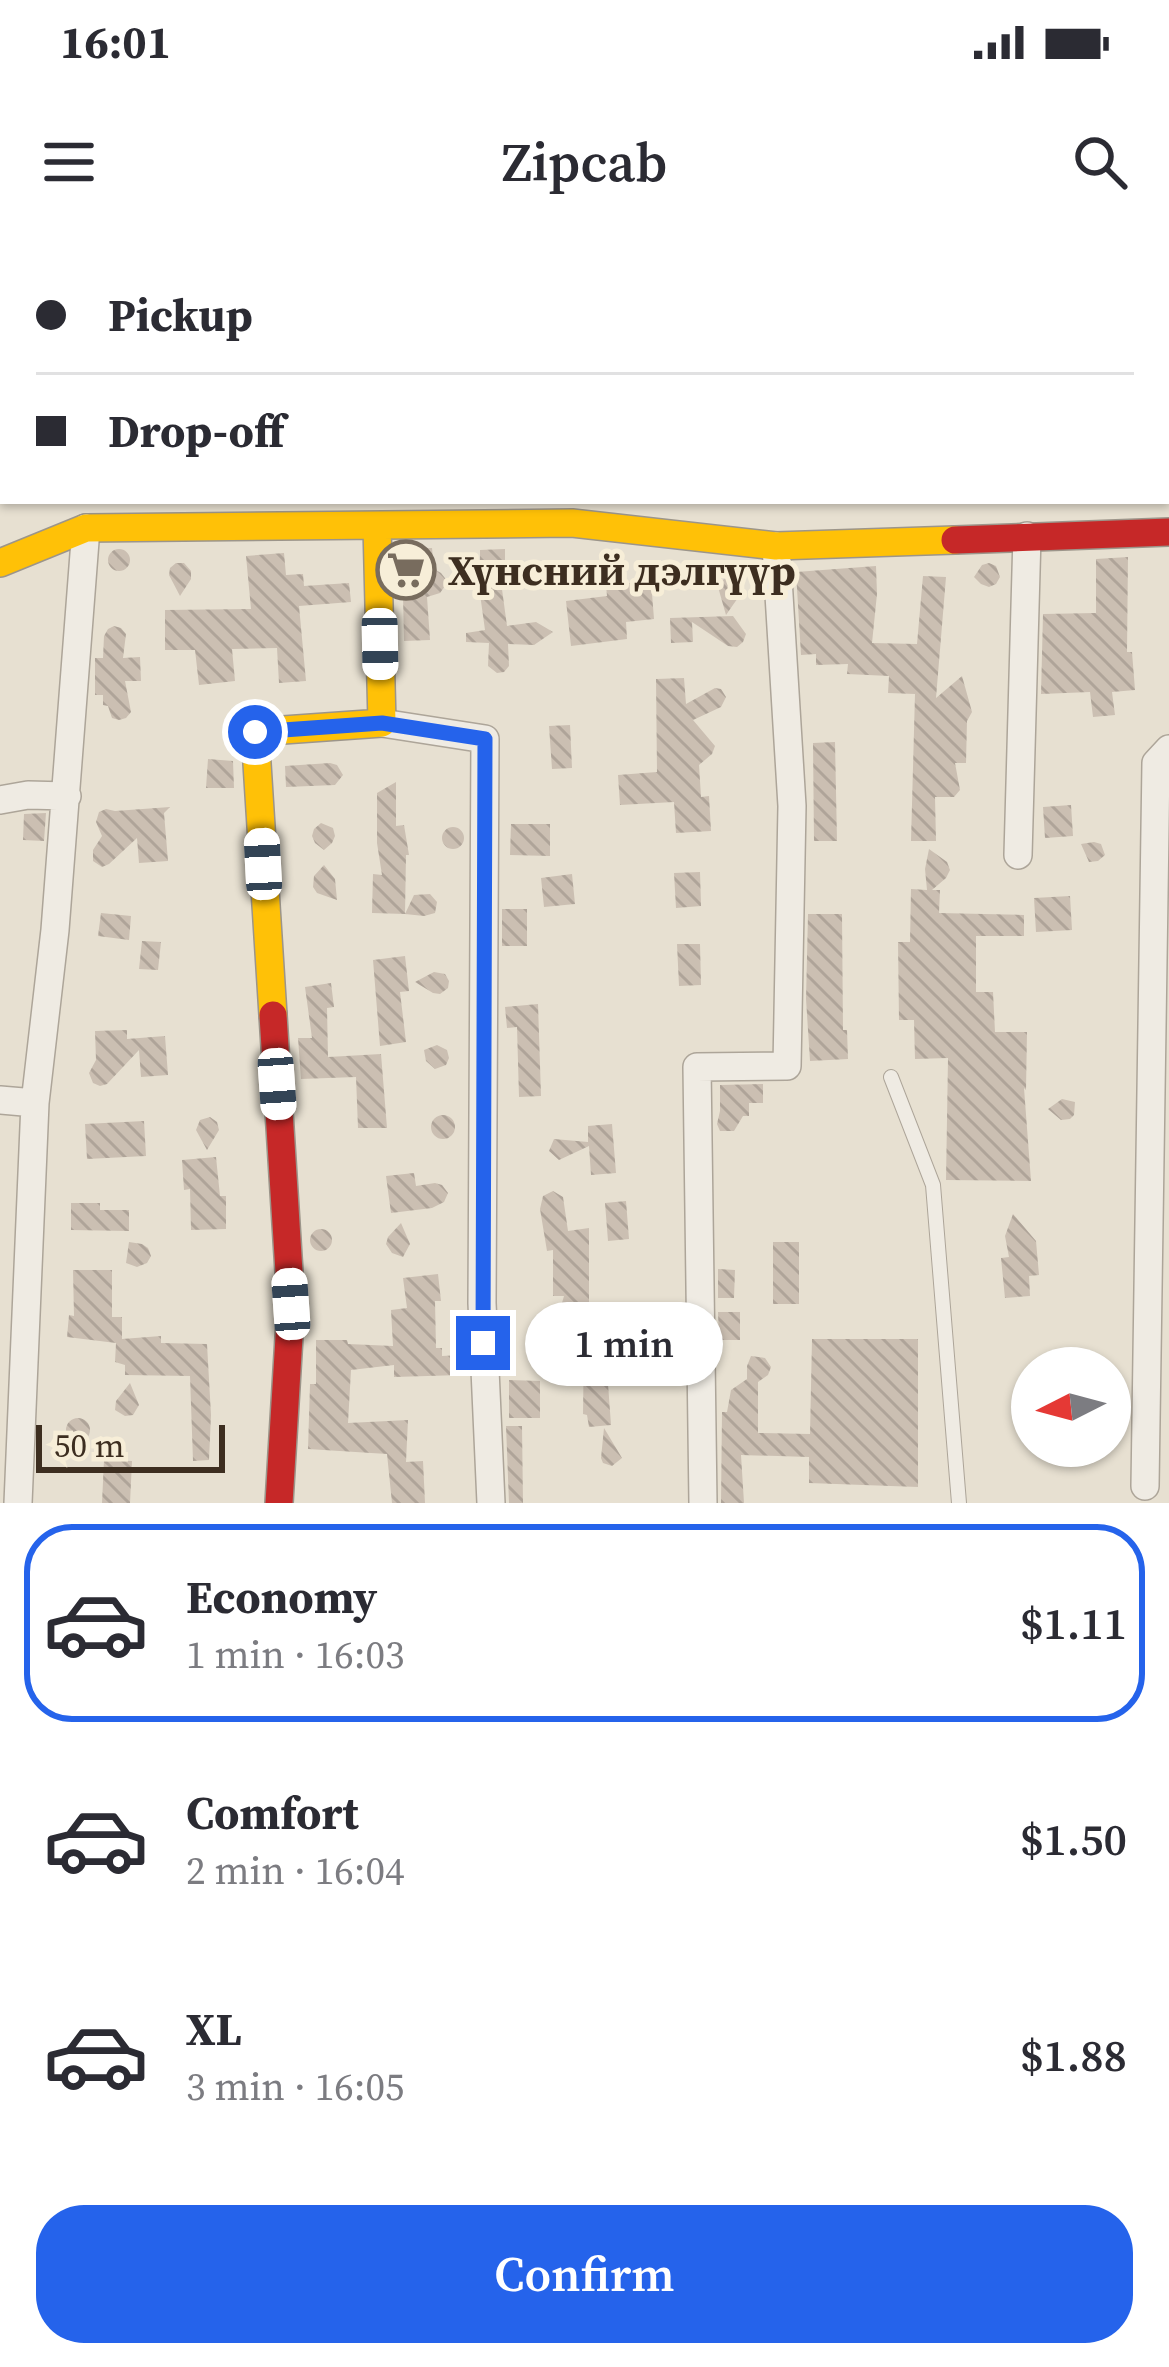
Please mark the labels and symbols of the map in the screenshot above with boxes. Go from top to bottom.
supermarket icon: Хүнсний дэлгүүр [375,539,437,601]
place label: Хүнсний дэлгүүр [448,541,796,599]
car [361,608,399,680]
route start [228,705,282,759]
car [243,827,283,901]
car [257,1047,297,1121]
car [271,1267,311,1341]
callout: 1 min [525,1301,723,1385]
route end [456,1316,510,1370]
north arrow [1011,1347,1131,1467]
scale bar [36,1419,225,1472]

